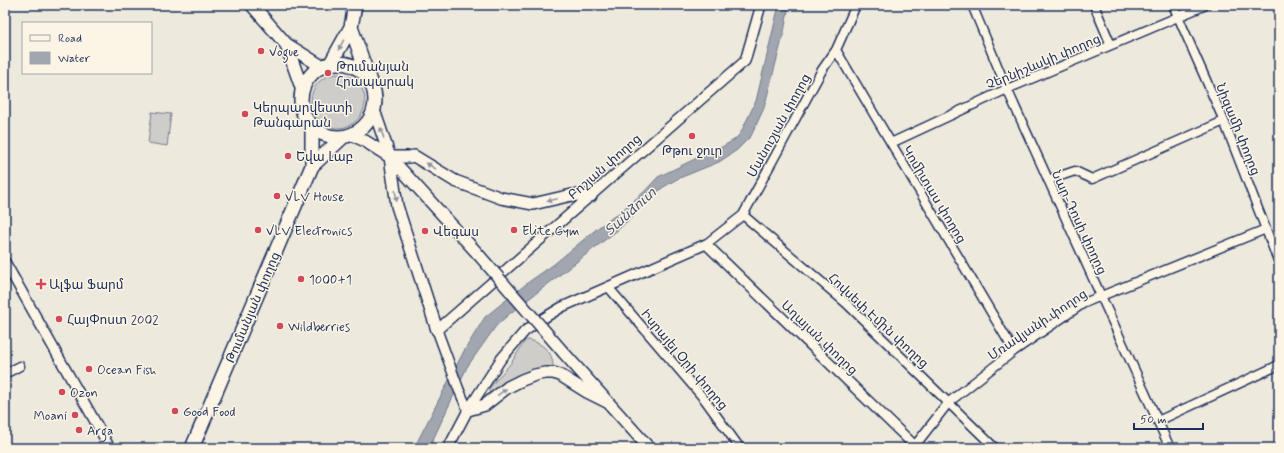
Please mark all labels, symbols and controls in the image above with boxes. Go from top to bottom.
legend [22,22,152,74]
text: Road [58,31,82,47]
street label: Չերնիշևսկի փողոց [984,31,1103,94]
one-way arrow [338,39,344,51]
place label: Vogue [269,44,299,63]
marker: Vogue [256,46,266,56]
text: Water [58,51,90,67]
place label: Թումանյան Հրապարակ [336,59,414,91]
marker: Թումանյան Հրապարակ [323,68,333,78]
street label: Մանուշյան փողոց [744,71,815,181]
street label: Նիզամի փողոց [1211,81,1264,178]
place label: Կերպարվեստի Թանգարան [253,100,353,132]
marker: Կերպարվեստի Թանգարան [240,109,250,119]
one-way arrow [379,127,385,139]
street label: Բոշյան փողոց [565,131,645,204]
marker: Թթու ջուր [687,131,697,141]
place label: Թթու ջուր [662,143,722,160]
street label: Կոմիտաս փողոց [898,143,970,247]
place label: Եվա Լաբ [296,149,353,166]
marker: Եվա Լաբ [283,151,293,161]
one-way arrow [425,162,437,169]
street label: Նար-Դոսի փողոց [1047,168,1110,278]
water label: Տանձուտ [601,183,661,240]
place label: VLV House [285,189,344,206]
one-way arrow [393,190,399,202]
marker: VLV House [272,191,282,201]
one-way arrow [546,197,559,203]
place label: VLV Electronics [266,223,352,240]
place label: Elite Gym [522,223,579,240]
place label: Վեգաս [433,224,479,241]
marker: VLV Electronics [253,225,263,235]
marker: Elite Gym [509,225,519,235]
marker: Վեգաս [420,226,430,236]
street label: Թումանյան փողոց [222,249,285,366]
street label: Հովսեփ Էմին փողոց [824,270,932,372]
place label: 1000+1 [309,272,352,289]
marker: 1000+1 [296,274,306,284]
place label: Ալֆա Ֆարմ [49,277,124,294]
marker: Ալֆա Ֆարմ [36,279,46,289]
street label: Մռավյանի փողոց [985,286,1091,365]
street label: Աղայան փողոց [777,297,861,379]
street label: Իսրայել Օրի փողոց [637,306,731,414]
place label: ՀայՓոստ 2002 [67,312,159,329]
marker: ՀայՓոստ 2002 [54,314,64,324]
place label: Wildberries [288,319,350,336]
marker: Wildberries [275,321,285,331]
place label: Ocean Fish [97,362,157,379]
marker: Ocean Fish [84,364,94,374]
place label: Ozon [70,385,98,402]
marker: Ozon [57,387,67,397]
one-way arrow [497,388,507,396]
place label: Good Food [183,404,236,421]
scale bar [1134,405,1203,431]
marker: Good Food [170,406,180,416]
place label: Moani [33,408,67,425]
marker: Moani [70,410,80,420]
text: 50 m [1140,412,1167,428]
place label: Arga [87,423,113,442]
marker: Arga [74,425,84,435]

